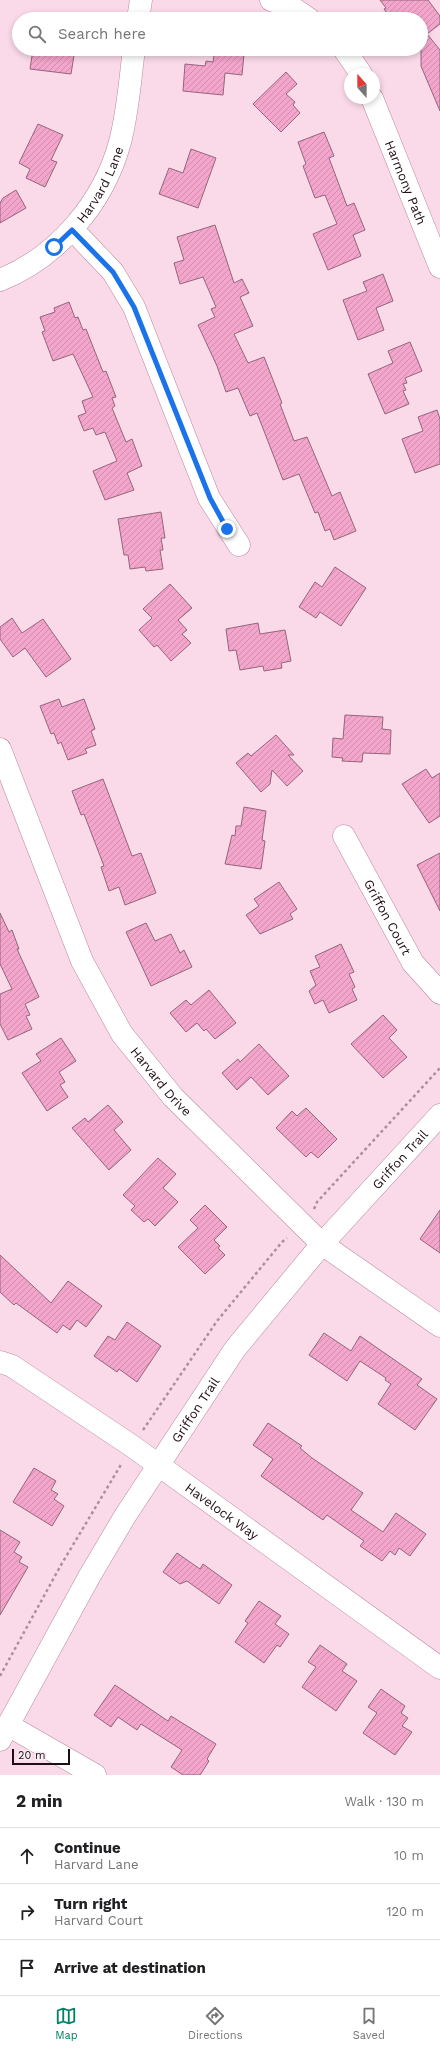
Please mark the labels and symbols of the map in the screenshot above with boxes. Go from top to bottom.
north arrow [344,68,380,104]
street label: Harmony Path [382,138,430,227]
street label: Harvard Lane [73,145,126,226]
route start [45,238,63,256]
route end [218,520,236,538]
street label: Griffon Court [361,876,415,958]
street label: Harvard Drive [128,1044,195,1119]
street label: Griffon Trail [369,1126,431,1192]
street label: Griffon Trail [168,1374,222,1445]
street label: Havelock Way [183,1479,262,1543]
scale bar [12,1747,70,1766]

